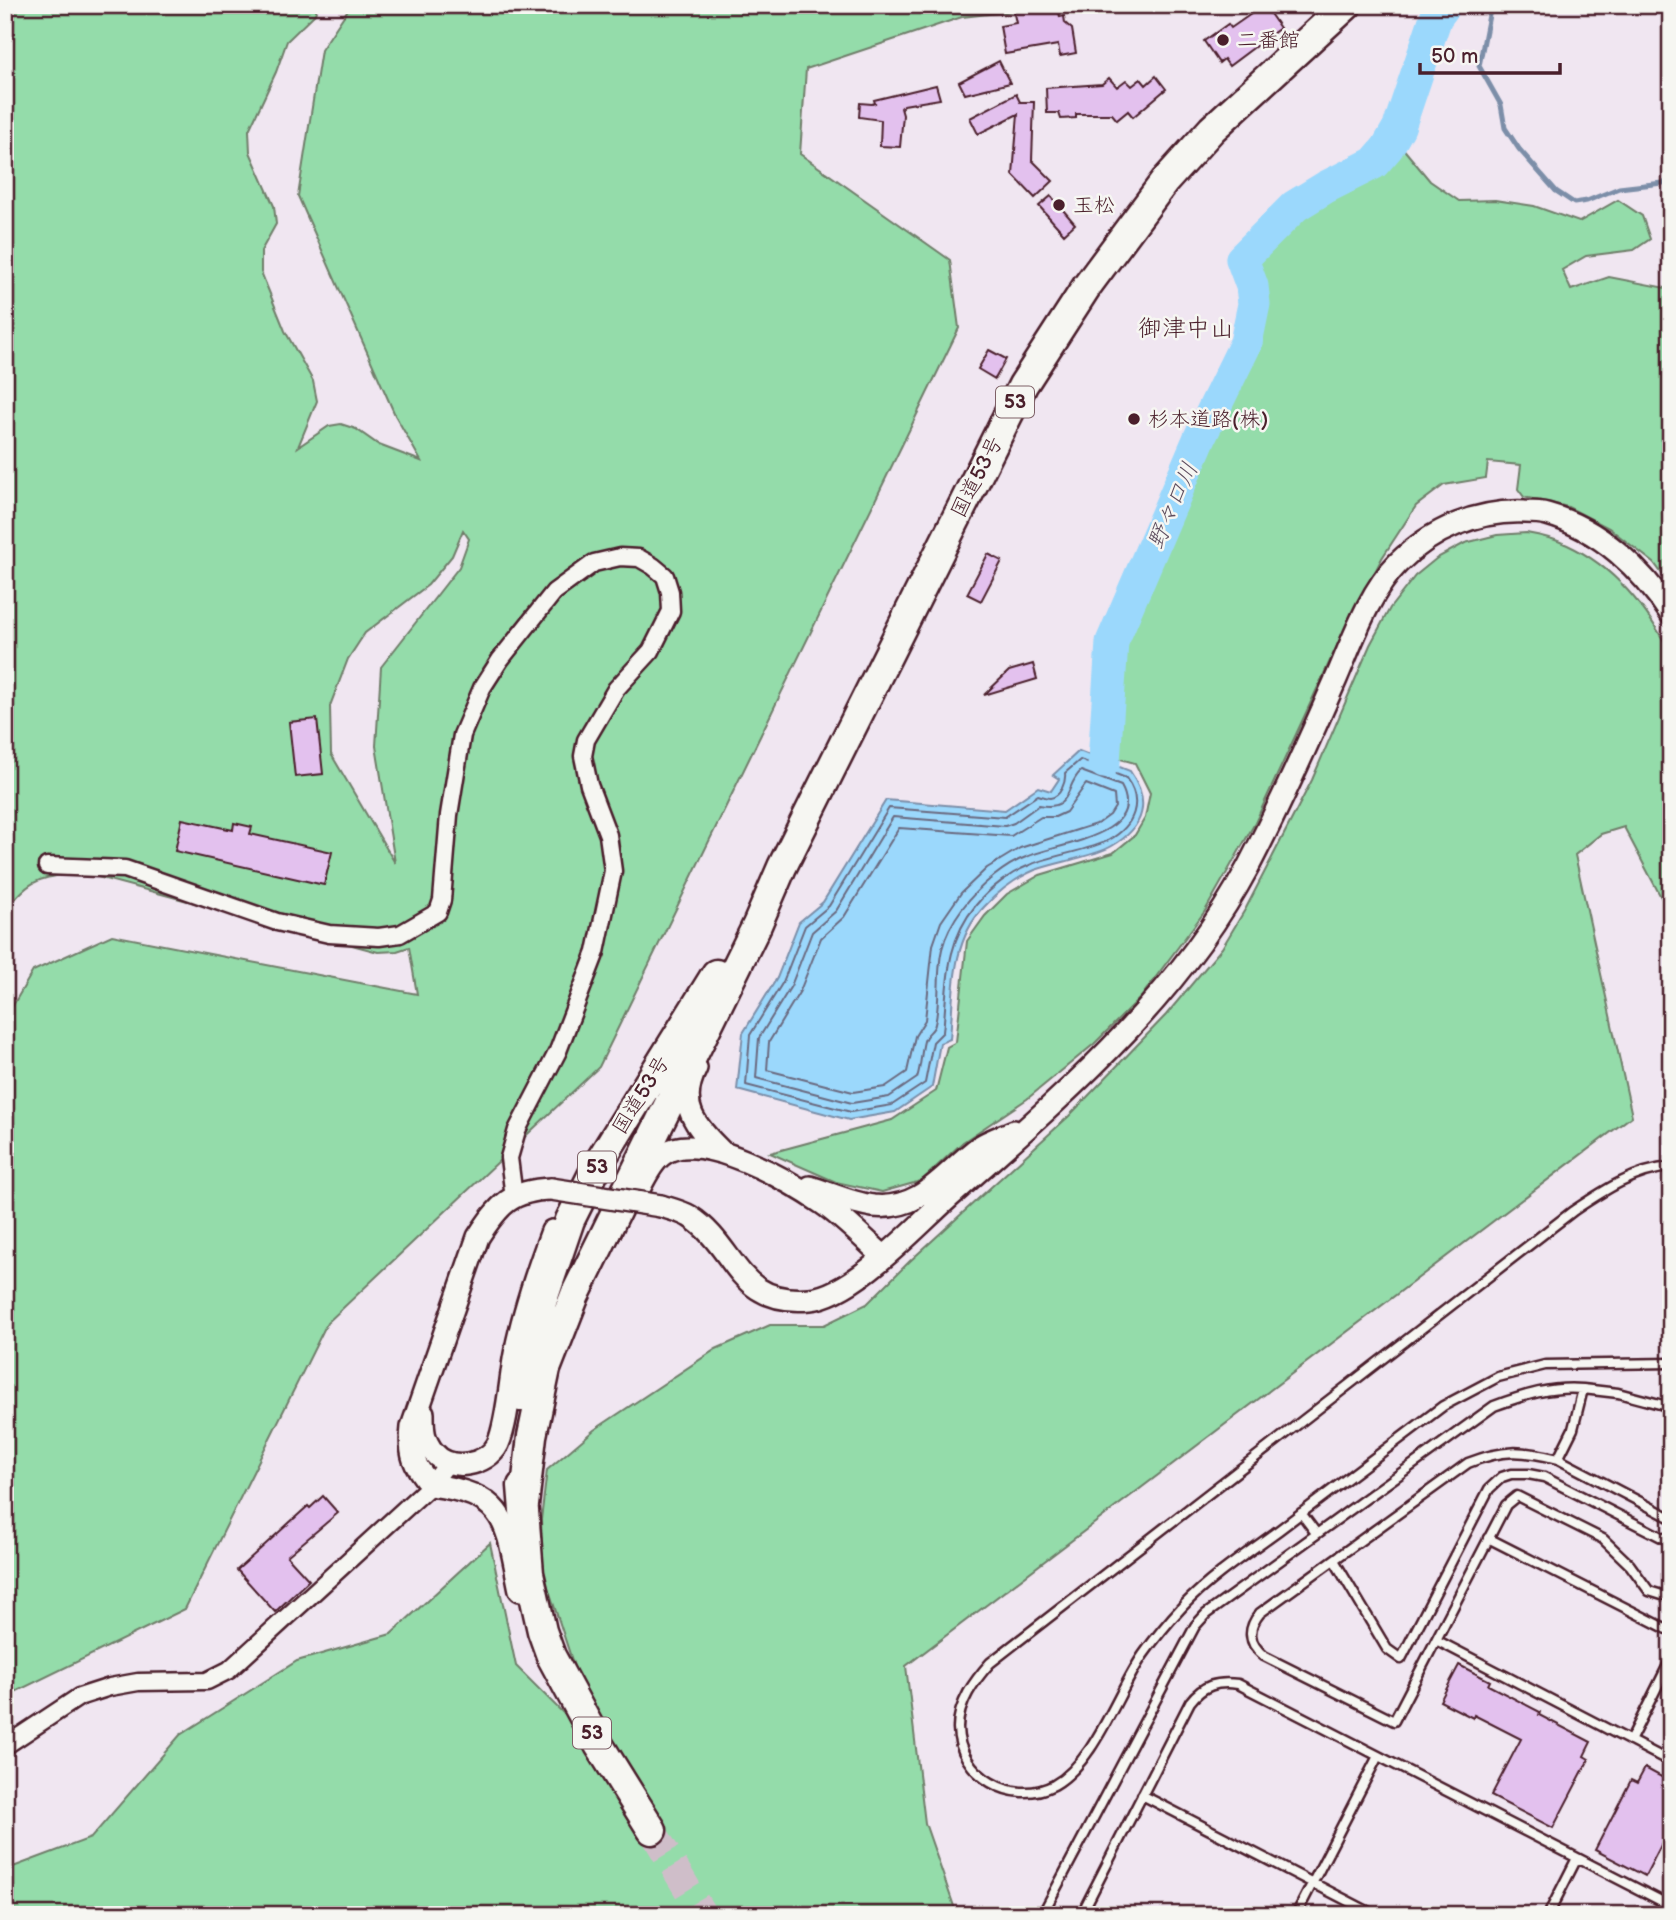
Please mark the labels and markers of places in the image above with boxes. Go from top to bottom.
place label: 二番館 [1237,28,1300,53]
marker: 二番館 [1215,32,1231,48]
place label: 玉松 [1073,193,1115,218]
marker: 玉松 [1051,197,1067,213]
place label: 杉本道路(株) [1148,407,1268,432]
marker: 杉本道路(株) [1126,411,1142,427]

